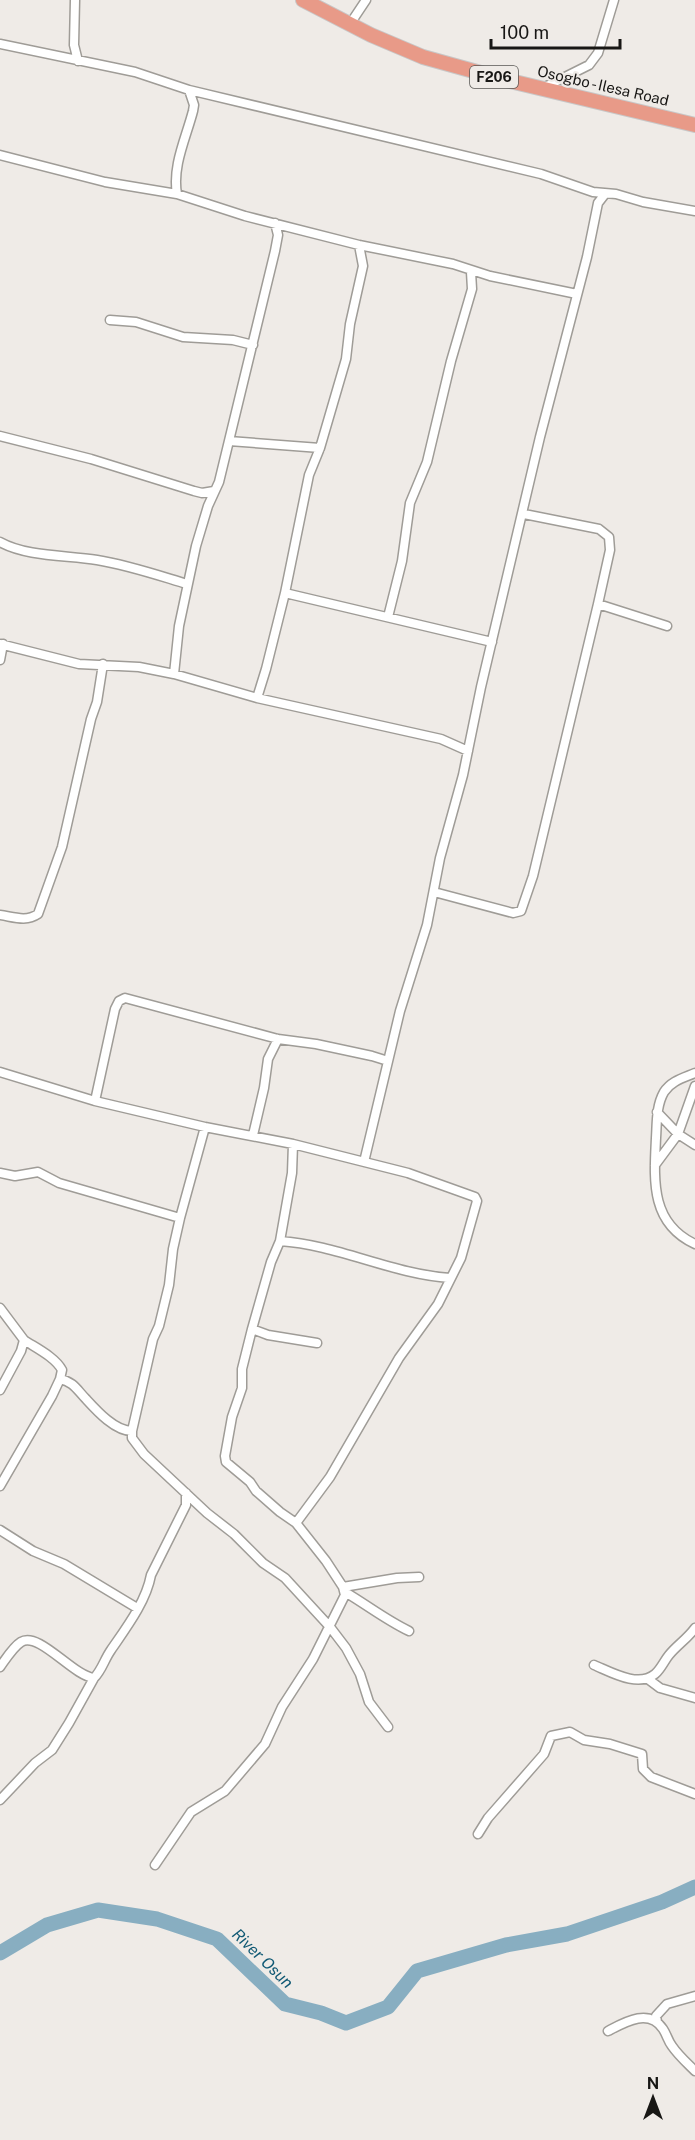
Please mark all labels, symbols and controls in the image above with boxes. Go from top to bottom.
scale bar [491,12,620,50]
text: 100 m [500,22,549,43]
street label: Osogbo - Ilesa Road [536,62,670,109]
road number: F206 [470,66,518,88]
water label: River Osun [228,1925,297,1992]
north arrow [623,2068,683,2128]
text: N [647,2074,659,2093]

